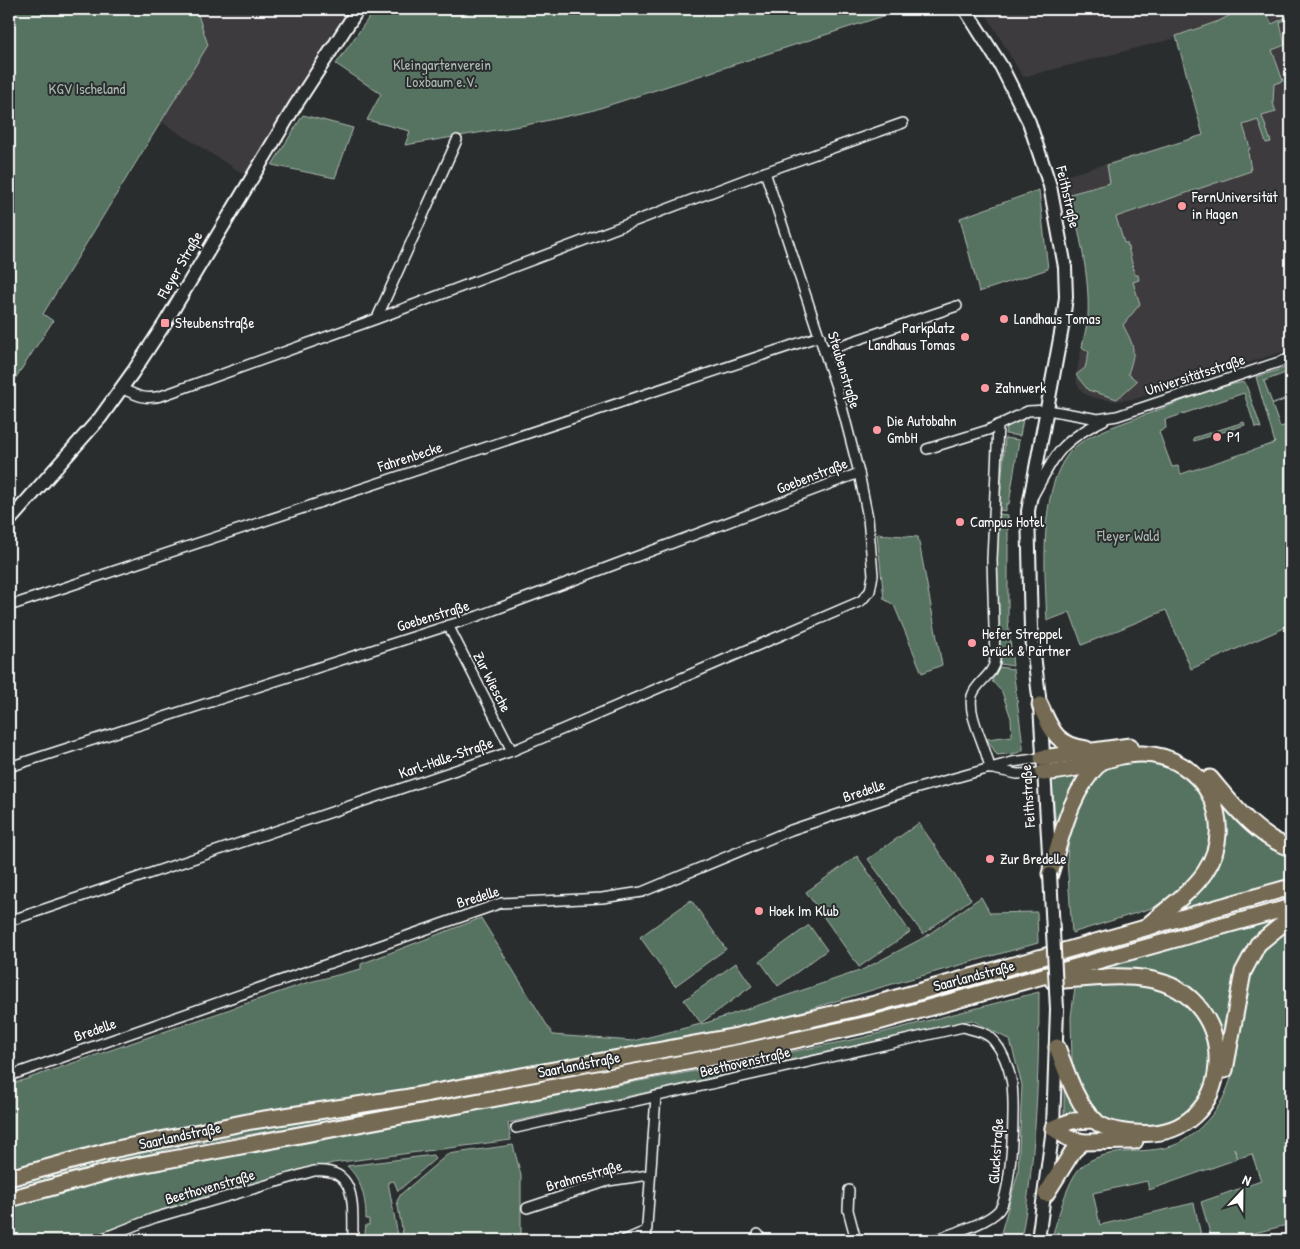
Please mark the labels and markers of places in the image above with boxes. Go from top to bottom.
place label: FernUniversität in Hagen [1191,186,1278,224]
marker: FernUniversität in Hagen [1176,200,1188,212]
place label: Landhaus Tomas [1014,308,1101,329]
place label: Steubenstraße [175,312,254,333]
marker: Landhaus Tomas [998,313,1010,325]
marker: Steubenstraße [159,317,171,329]
place label: Parkplatz Landhaus Tomas [869,317,956,355]
marker: Parkplatz Landhaus Tomas [959,331,971,343]
place label: Zahnwerk [995,377,1046,398]
marker: Zahnwerk [979,382,991,394]
place label: Die Autobahn GmbH [887,410,957,448]
marker: Die Autobahn GmbH [871,424,883,436]
place label: P1 [1227,426,1240,447]
marker: P1 [1211,431,1223,443]
place label: Campus Hotel [970,511,1044,532]
marker: Campus Hotel [954,516,966,528]
place label: Hefer Streppel Brück & Partner [982,623,1071,661]
marker: Hefer Streppel Brück & Partner [966,637,978,649]
place label: Zur Bredelle [1000,848,1066,869]
marker: Zur Bredelle [984,853,996,865]
place label: Hoek Im Klub [769,900,839,921]
marker: Hoek Im Klub [753,905,765,917]

